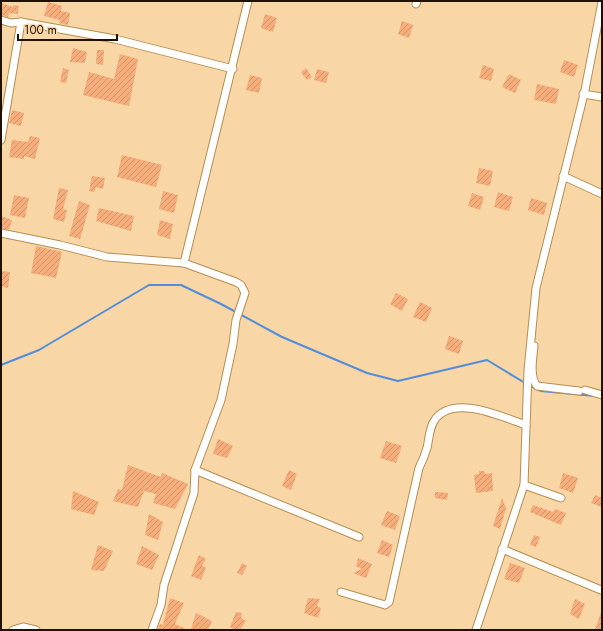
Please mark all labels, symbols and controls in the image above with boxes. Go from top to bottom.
scale bar [18,16,117,42]
text: 100 m [24,21,57,39]

